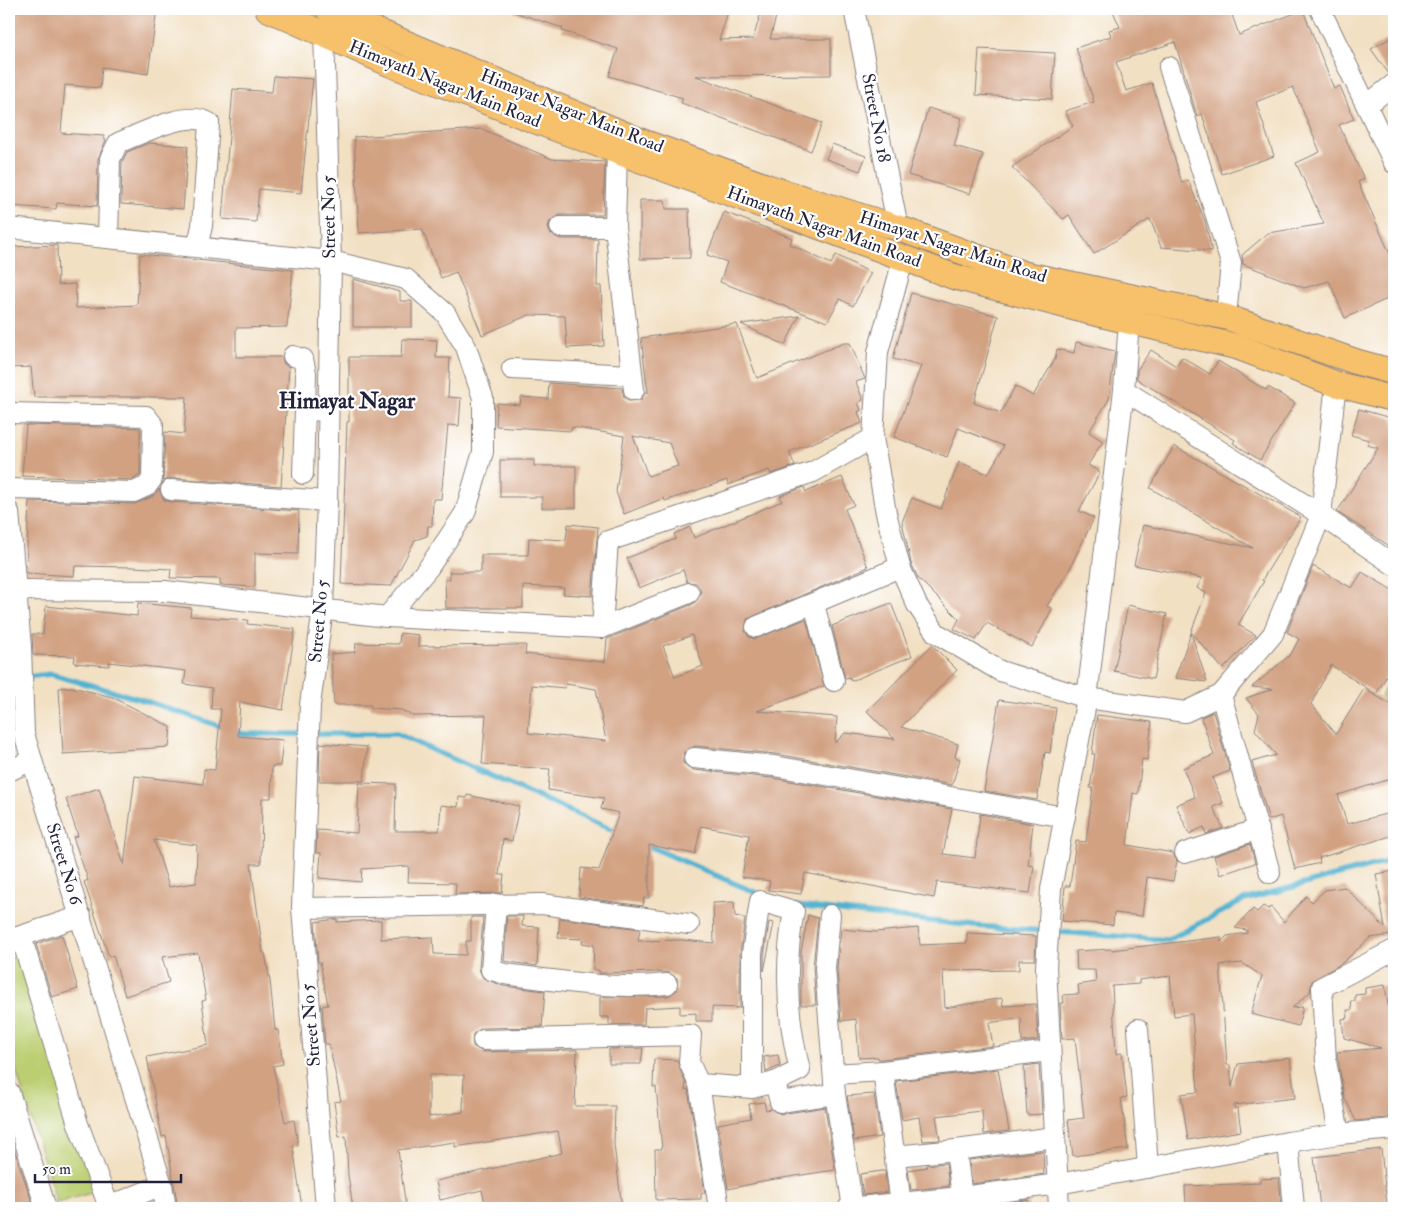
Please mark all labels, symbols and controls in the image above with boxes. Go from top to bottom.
street label: Himayath Nagar Main Road [346,35,545,133]
street label: Himayat Nagar Main Road [477,64,667,158]
street label: Street No 18 [856,72,896,164]
street label: Street No 5 [317,175,341,259]
street label: Himayath Nagar Main Road [724,181,924,273]
street label: Himayat Nagar Main Road [856,206,1050,288]
district label: Himayat Nagar [279,387,416,416]
street label: Street No 5 [304,578,334,663]
street label: Street No 6 [41,820,88,909]
street label: Street No 5 [296,982,326,1067]
scale bar [35,1152,181,1184]
text: 50 m [42,1160,71,1179]

